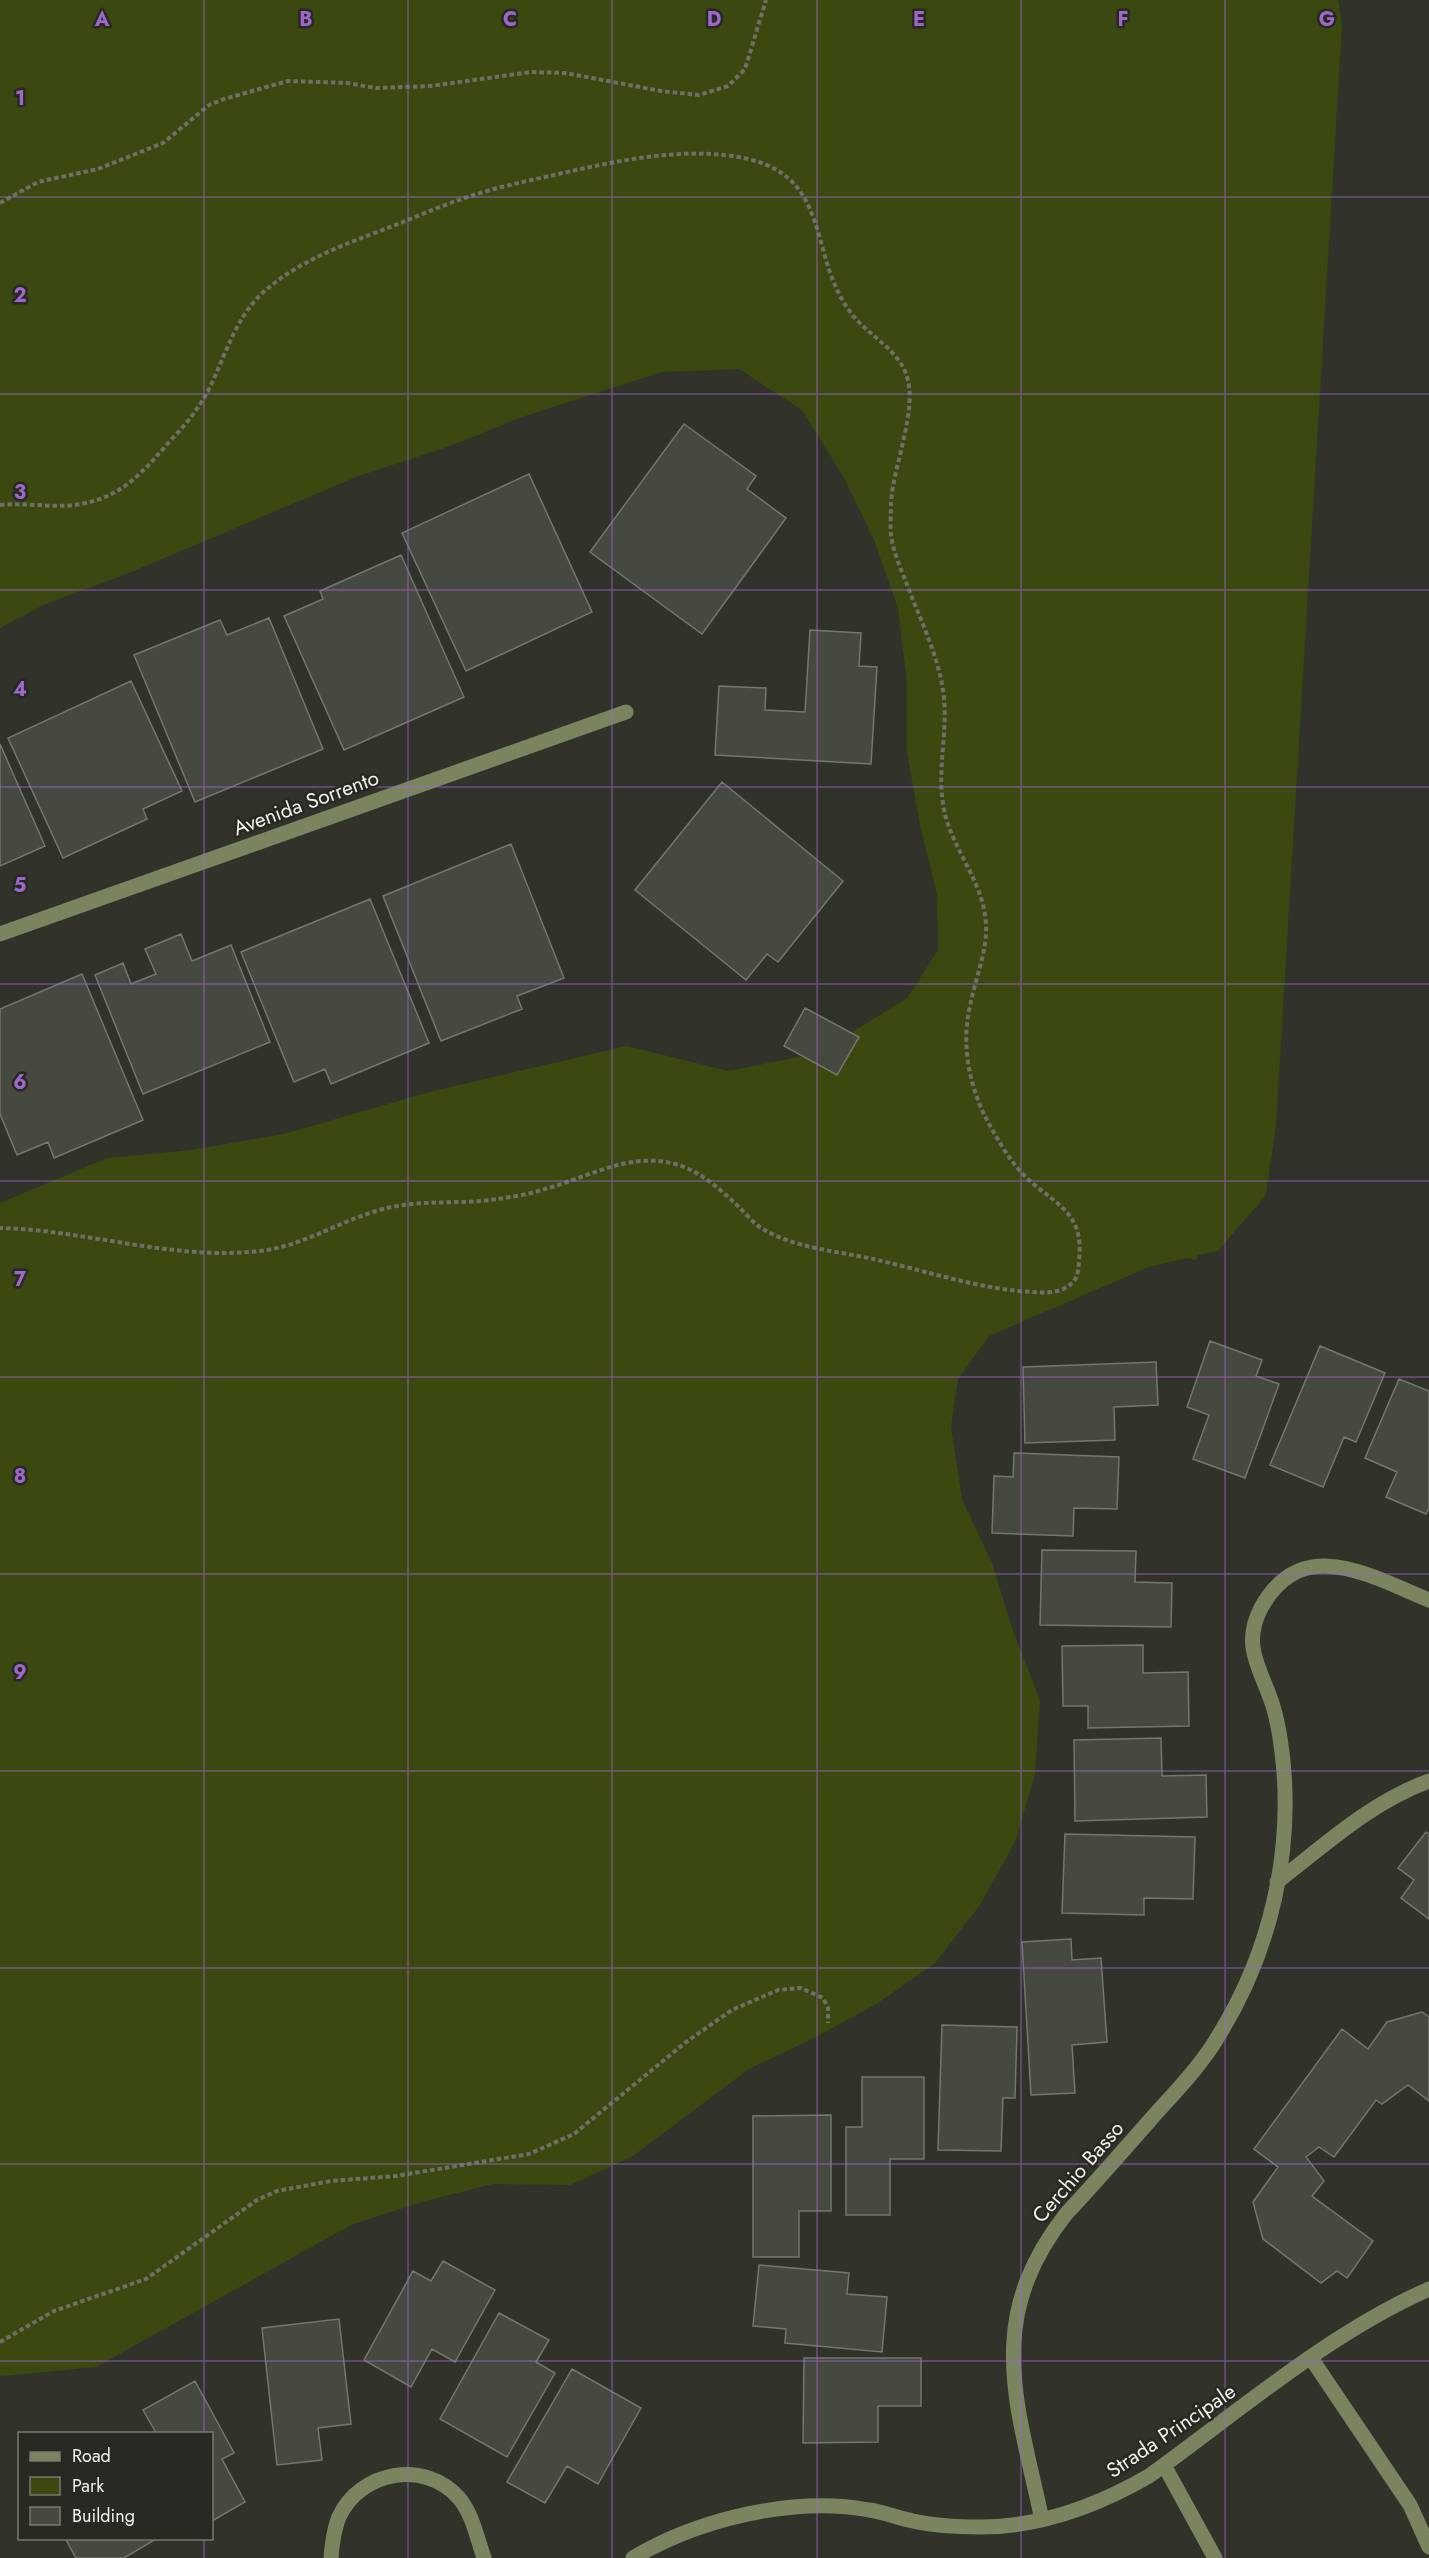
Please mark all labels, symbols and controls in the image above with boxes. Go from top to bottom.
text: A [94,5,110,34]
text: B [299,5,313,34]
text: C [503,5,517,34]
text: D [707,5,721,34]
text: E [913,5,925,34]
text: F [1117,5,1129,34]
text: G [1319,5,1335,34]
text: 1 [15,84,25,113]
text: 2 [13,281,27,310]
text: 3 [14,478,26,507]
text: 4 [13,675,27,704]
street label: Avenida Sorrento [229,763,383,843]
text: 5 [14,871,27,900]
text: 6 [13,1068,27,1097]
text: 7 [14,1265,27,1294]
text: 8 [14,1462,26,1491]
text: 9 [13,1658,27,1687]
street label: Cerchio Basso [1025,2114,1131,2230]
street label: Strada Principale [1100,2376,1242,2485]
legend [18,2432,213,2540]
text: Road [72,2443,111,2469]
text: Park [72,2473,104,2499]
text: Building [72,2503,135,2529]

